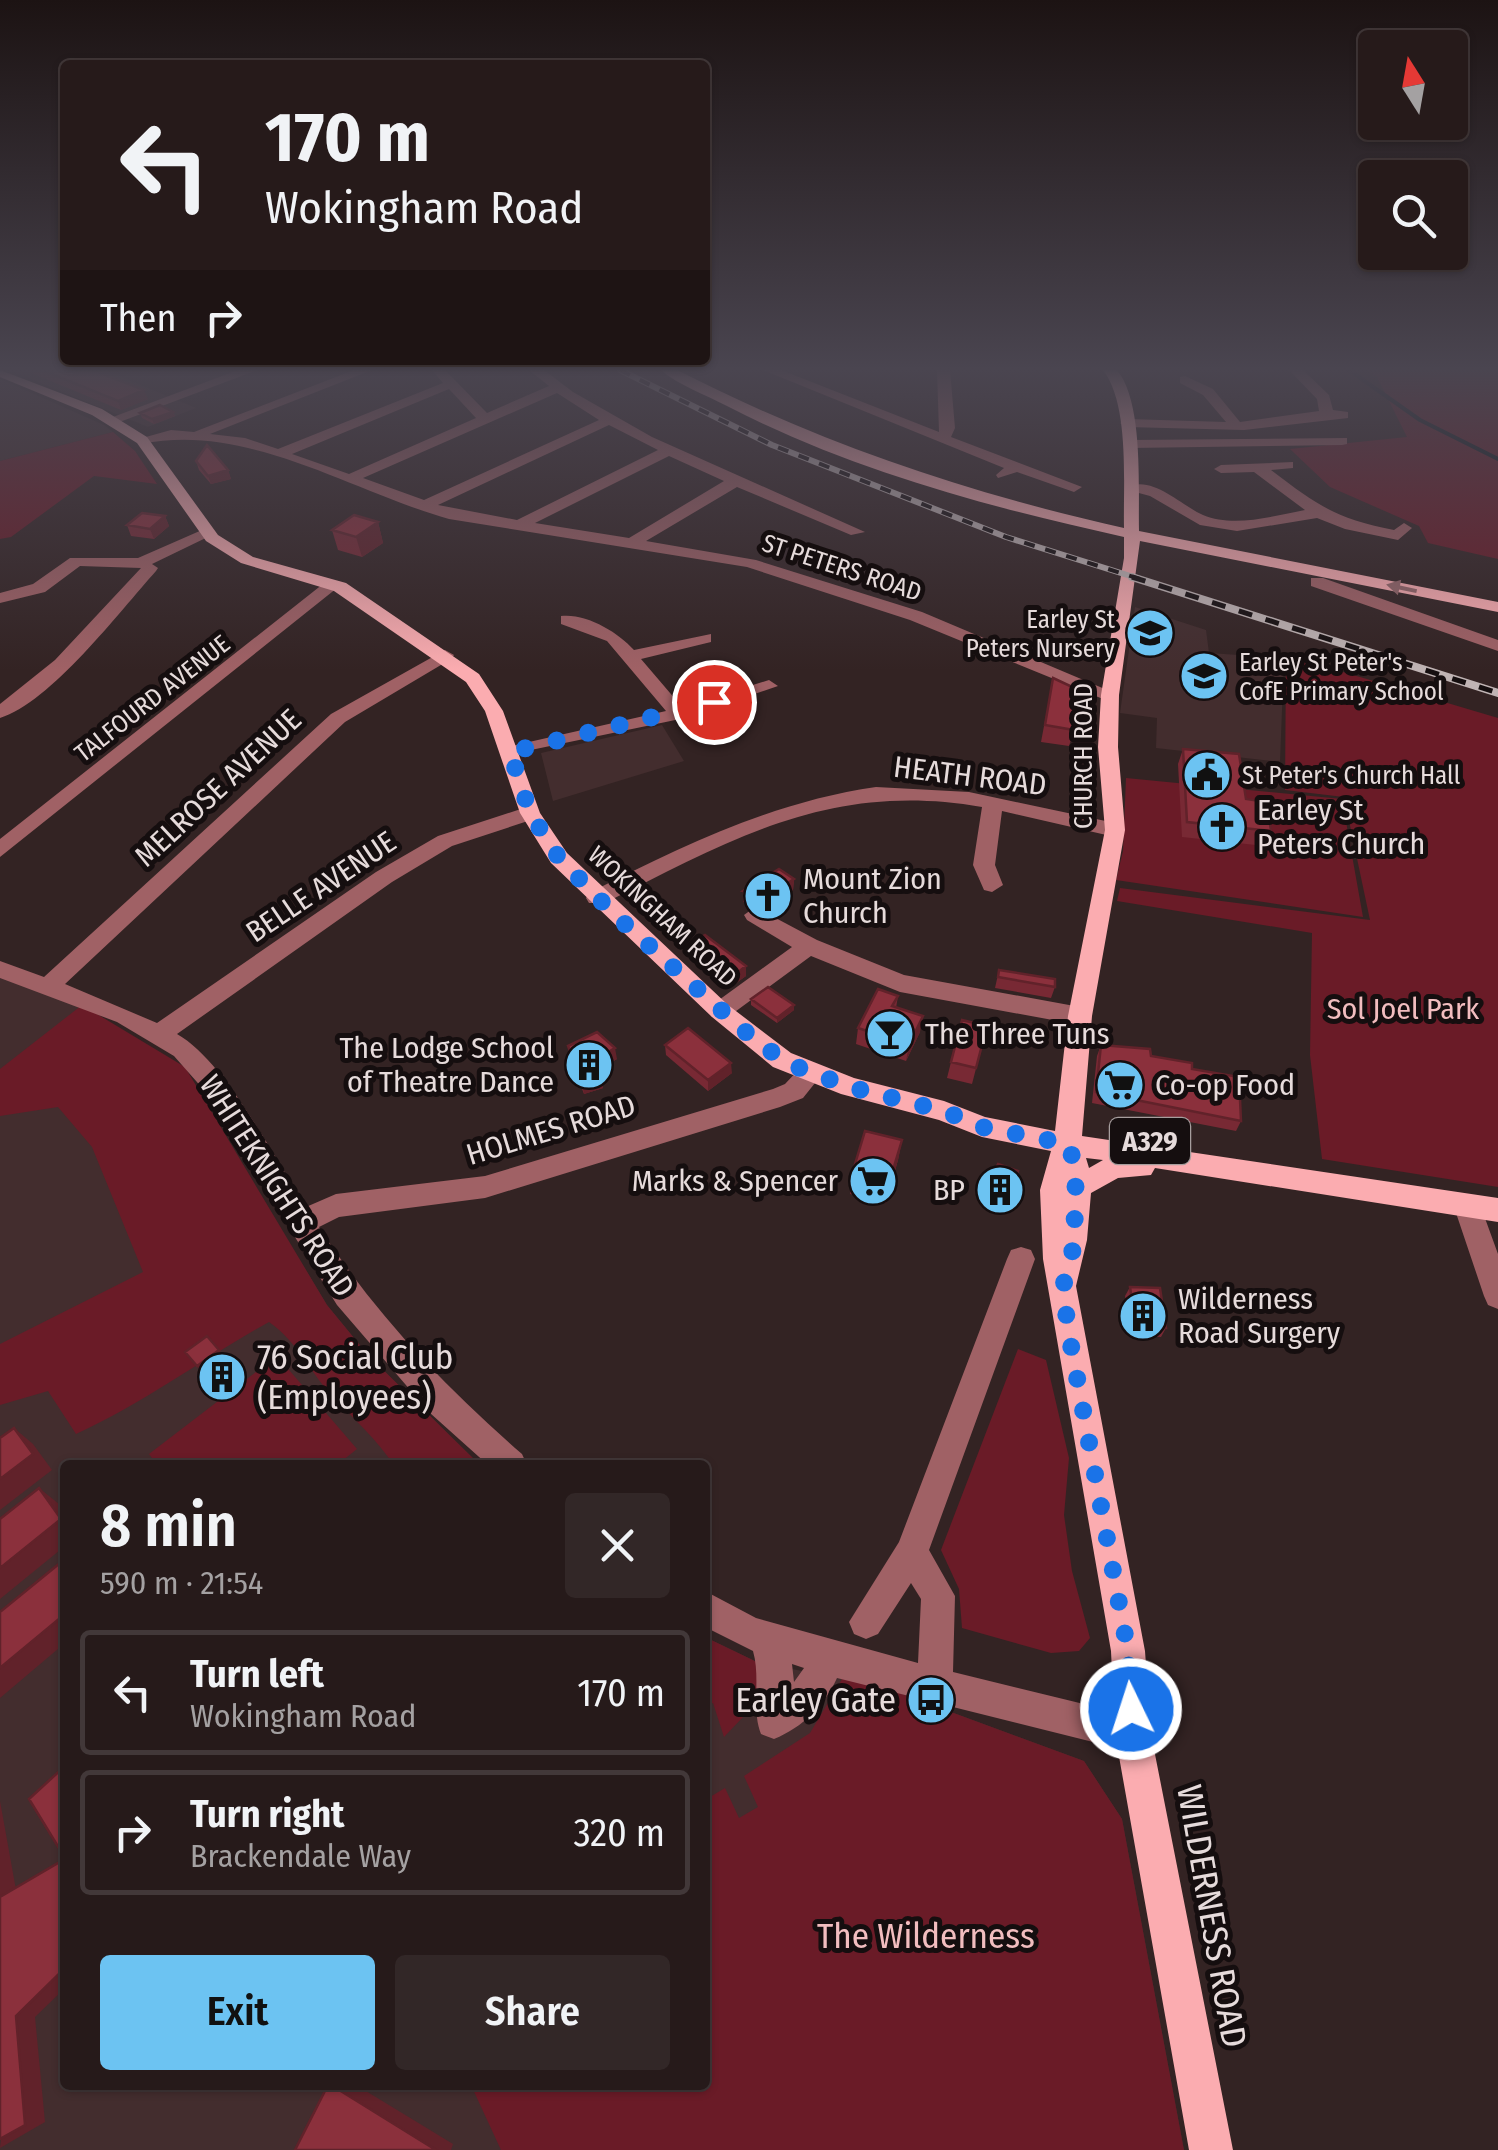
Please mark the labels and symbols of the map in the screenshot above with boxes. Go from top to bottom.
north arrow [1358,30,1468,140]
street label: ST PETERS ROAD [758,528,925,608]
one-way arrow [1387,579,1418,595]
place label: Earley St Peters Nursery [966,605,1116,664]
school or university icon: Earley St Peters Nursery [1124,607,1176,659]
street label: TALFOURD AVENUE [69,629,236,769]
place label: Earley St Peter's CofE Primary School [1239,648,1444,707]
school or university icon: Earley St Peter's CofE Primary School [1178,650,1230,702]
pin [672,660,757,745]
street label: CHURCH ROAD [1069,683,1099,829]
street label: MELROSE AVENUE [127,702,309,874]
street label: HEATH ROAD [892,749,1048,803]
public building icon: St Peter's Church Hall [1181,749,1233,801]
place label: St Peter's Church Hall [1242,761,1461,791]
place label: Earley St Peters Church [1257,792,1425,862]
church icon: Earley St Peters Church [1196,801,1248,853]
street label: BELLE AVENUE [239,824,403,950]
street label: WOKINGHAM ROAD [582,840,743,993]
place label: Mount Zion Church [803,861,942,931]
church icon: Mount Zion Church [742,870,794,922]
park label: Sol Joel Park [1327,991,1479,1027]
bar icon: The Three Tuns [864,1008,916,1060]
place label: The Three Tuns [925,1016,1110,1052]
place label: The Lodge School of Theatre Dance [339,1030,554,1100]
building icon: The Lodge School of Theatre Dance [563,1039,615,1091]
supermarket icon: Co-op Food [1094,1059,1146,1111]
place label: Co-op Food [1155,1067,1295,1103]
street label: WHITEKNIGHTS ROAD [192,1068,362,1304]
street label: HOLMES ROAD [462,1087,640,1173]
road number: A329 [1110,1118,1190,1164]
supermarket icon: Marks & Spencer [847,1155,899,1207]
place label: Marks & Spencer [632,1163,839,1199]
building icon: BP [974,1164,1026,1216]
place label: BP [933,1172,965,1208]
place label: Wilderness Road Surgery [1178,1281,1341,1351]
building icon: Wilderness Road Surgery [1117,1290,1169,1342]
place label: 76 Social Club (Employees) [257,1336,453,1418]
building icon: 76 Social Club (Employees) [196,1351,248,1403]
position arrow [1079,1657,1183,1761]
bus stop icon: Earley Gate [905,1674,957,1726]
place label: Earley Gate [735,1679,896,1721]
street label: WILDERNESS ROAD [1168,1782,1256,2050]
park label: The Wilderness [817,1915,1035,1957]

